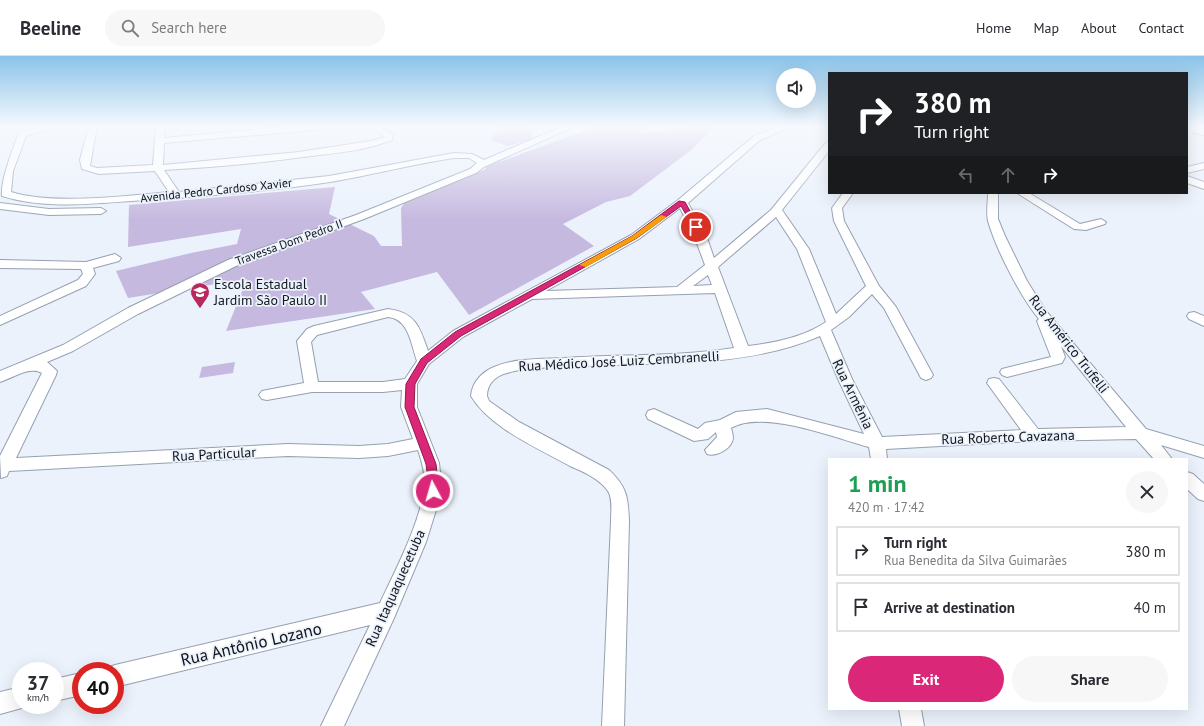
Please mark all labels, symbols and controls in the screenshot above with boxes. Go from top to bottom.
search box [105,10,385,46]
text: Beeline [20,16,81,40]
icon: search [119,17,141,39]
text: Search here [151,18,227,37]
text: Home [976,19,1011,37]
text: Map [1033,19,1059,37]
text: About [1081,19,1117,37]
text: Contact [1139,19,1184,37]
map controls [776,68,816,108]
button: sound [776,68,816,108]
text: 380 m [914,84,991,121]
icon: right [848,88,900,140]
text: Turn right [914,120,989,143]
icon: left [955,164,977,186]
icon: ahead [997,164,1019,186]
icon: right [1039,164,1061,186]
street label: Avenida Pedro Cardoso Xavier [139,175,293,205]
pin [679,210,713,244]
street label: Travessa Dom Pedro II [233,216,345,268]
icon: arrive [685,216,707,238]
place label: Escola Estadual Jardim São Paulo II [213,275,327,309]
school or university icon: Escola Estadual Jardim São Paulo II [189,281,211,309]
street label: Rua Américo Trufelli [1025,291,1113,397]
street label: Rua Médico José Luiz Cembranelli [518,347,720,375]
street label: Rua Armênia [828,356,878,432]
street label: Rua Roberto Cavazana [941,426,1075,448]
street label: Rua Particular [172,443,257,465]
text: 1 min [848,468,907,499]
position arrow [412,470,454,512]
button: close [1126,471,1168,513]
text: 420 m · 17:42 [848,499,925,516]
street label: Rua Itaquaquecetuba [361,527,429,649]
text: Turn right [884,533,947,552]
icon: right [850,540,872,562]
text: 380 m [1125,542,1166,561]
text: Rua Benedita da Silva Guimarães [884,552,1067,569]
icon: arrive [850,596,872,618]
text: Arrive at destination [884,598,1015,617]
text: 40 m [1133,598,1166,617]
street label: Rua Antônio Lozano [178,617,324,671]
button: Exit [848,656,1004,702]
button: Share [1012,656,1168,702]
speed limit sign: 40 [72,662,124,714]
text: 37 [27,670,49,696]
text: km/h [27,691,49,704]

